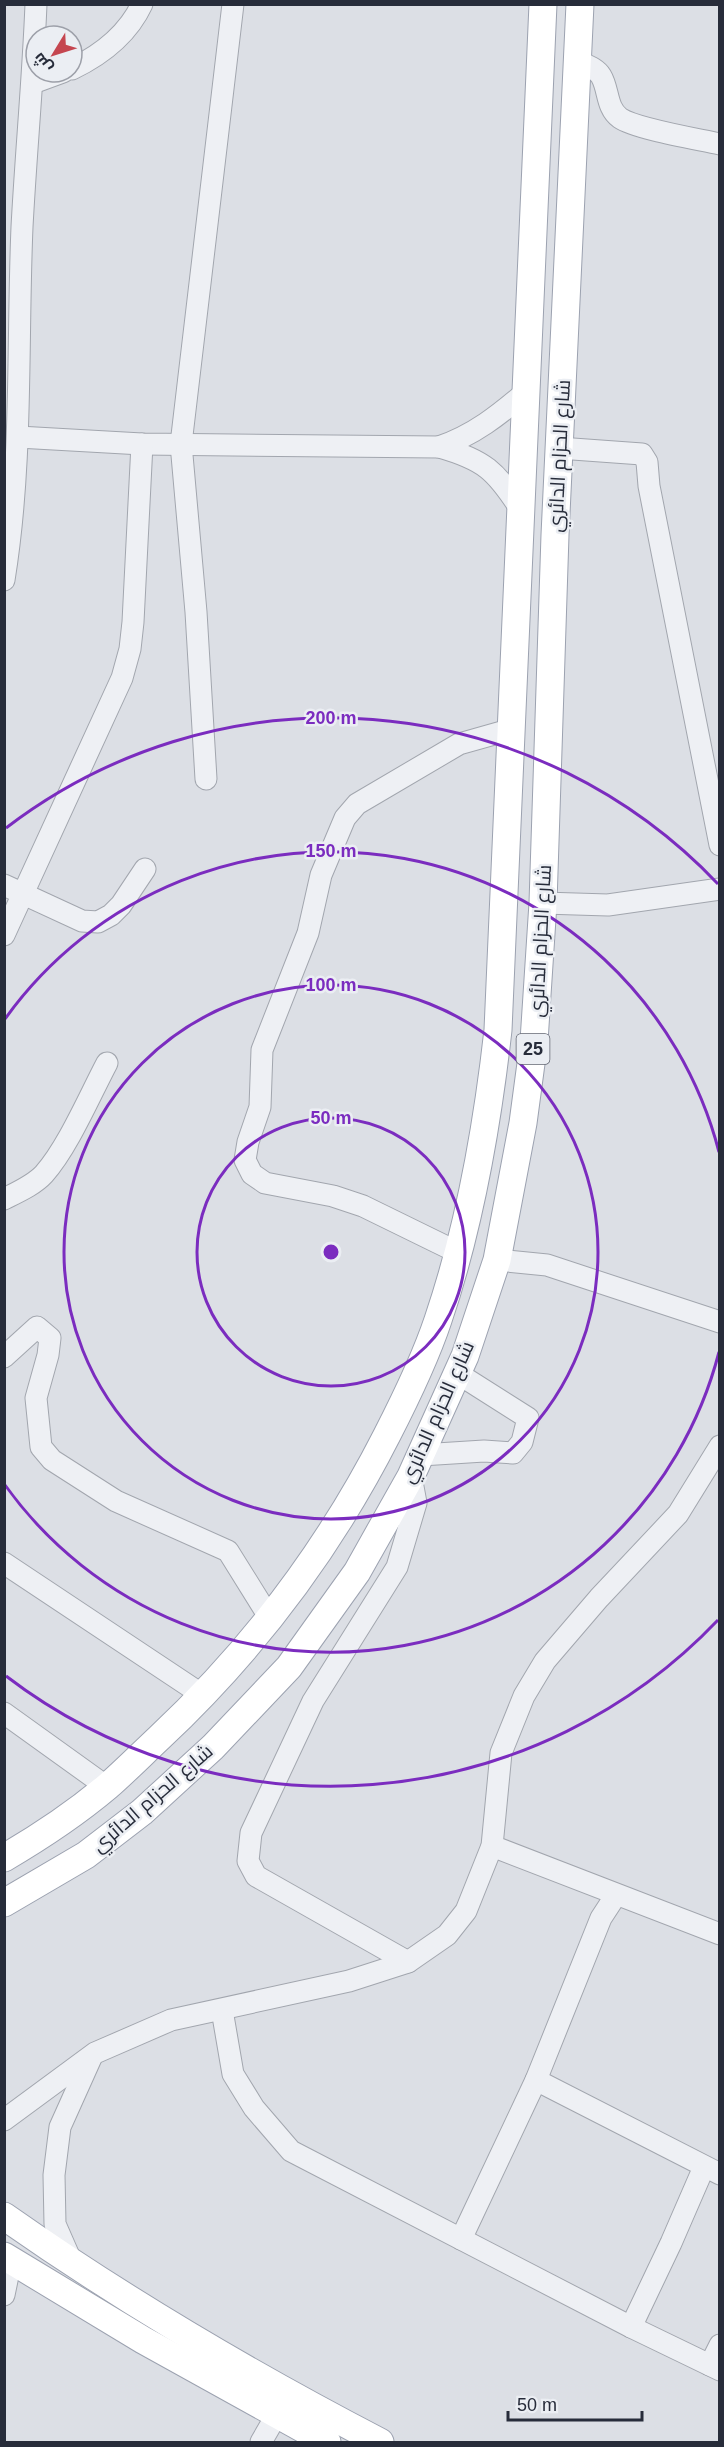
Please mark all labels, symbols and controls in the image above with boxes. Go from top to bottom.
north arrow [24,24,84,84]
text: ش [30,49,56,76]
street label: شارع الحزام الدائري [544,379,579,533]
text: 200 m [305,708,357,728]
text: 150 m [305,841,357,861]
street label: شارع الحزام الدائري [525,864,560,1018]
text: 100 m [305,975,357,995]
road number: 25 [516,1034,550,1064]
text: 50 m [310,1108,352,1128]
centre of rings [321,1242,341,1262]
street label: شارع الحزام الدائري [396,1338,483,1488]
street label: شارع الحزام الدائري [87,1740,220,1860]
scale bar [508,2384,642,2422]
text: 50 m [517,2395,557,2415]

